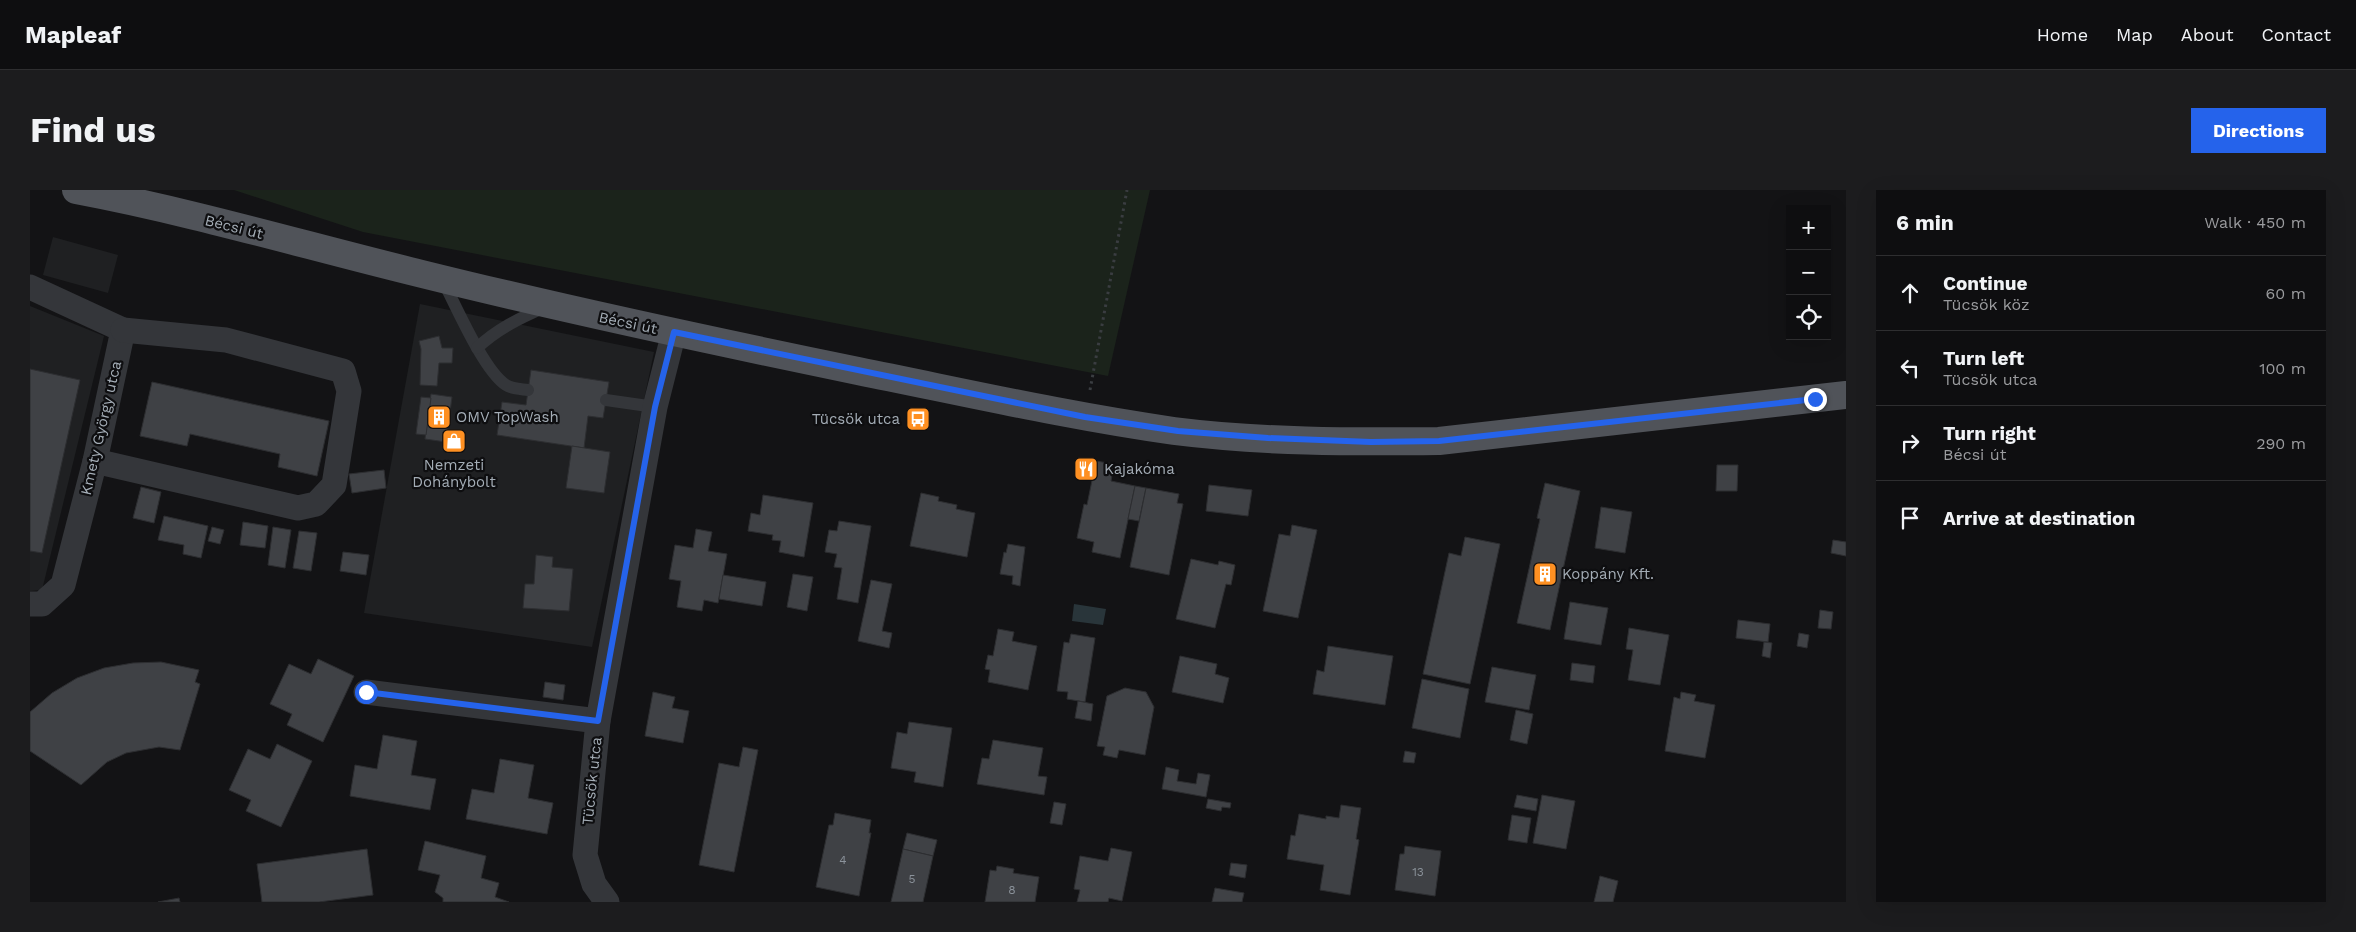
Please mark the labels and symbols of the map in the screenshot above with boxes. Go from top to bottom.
street label: Bécsi út [203,211,266,243]
street label: Bécsi út [597,308,660,338]
street label: Kmety György utca [77,359,125,497]
route end [1804,388,1827,411]
building icon: OMV TopWash [426,404,452,430]
bus stop icon: Tücsök utca [905,406,931,432]
place label: OMV TopWash [456,408,559,426]
place label: Tücsök utca [812,410,901,428]
shop icon: Nemzeti Dohánybolt [441,428,467,454]
place label: Nemzeti Dohánybolt [412,456,496,491]
restaurant icon: Kajakóma [1073,456,1099,482]
place label: Kajakóma [1104,460,1175,478]
building icon: Koppány Kft. [1532,561,1558,587]
place label: Koppány Kft. [1562,565,1654,583]
route start [355,681,378,704]
street label: Tücsök utca [578,736,606,826]
house number: 4 [839,853,847,867]
house number: 13 [1412,865,1424,879]
house number: 5 [909,872,916,886]
house number: 8 [1008,883,1016,897]

